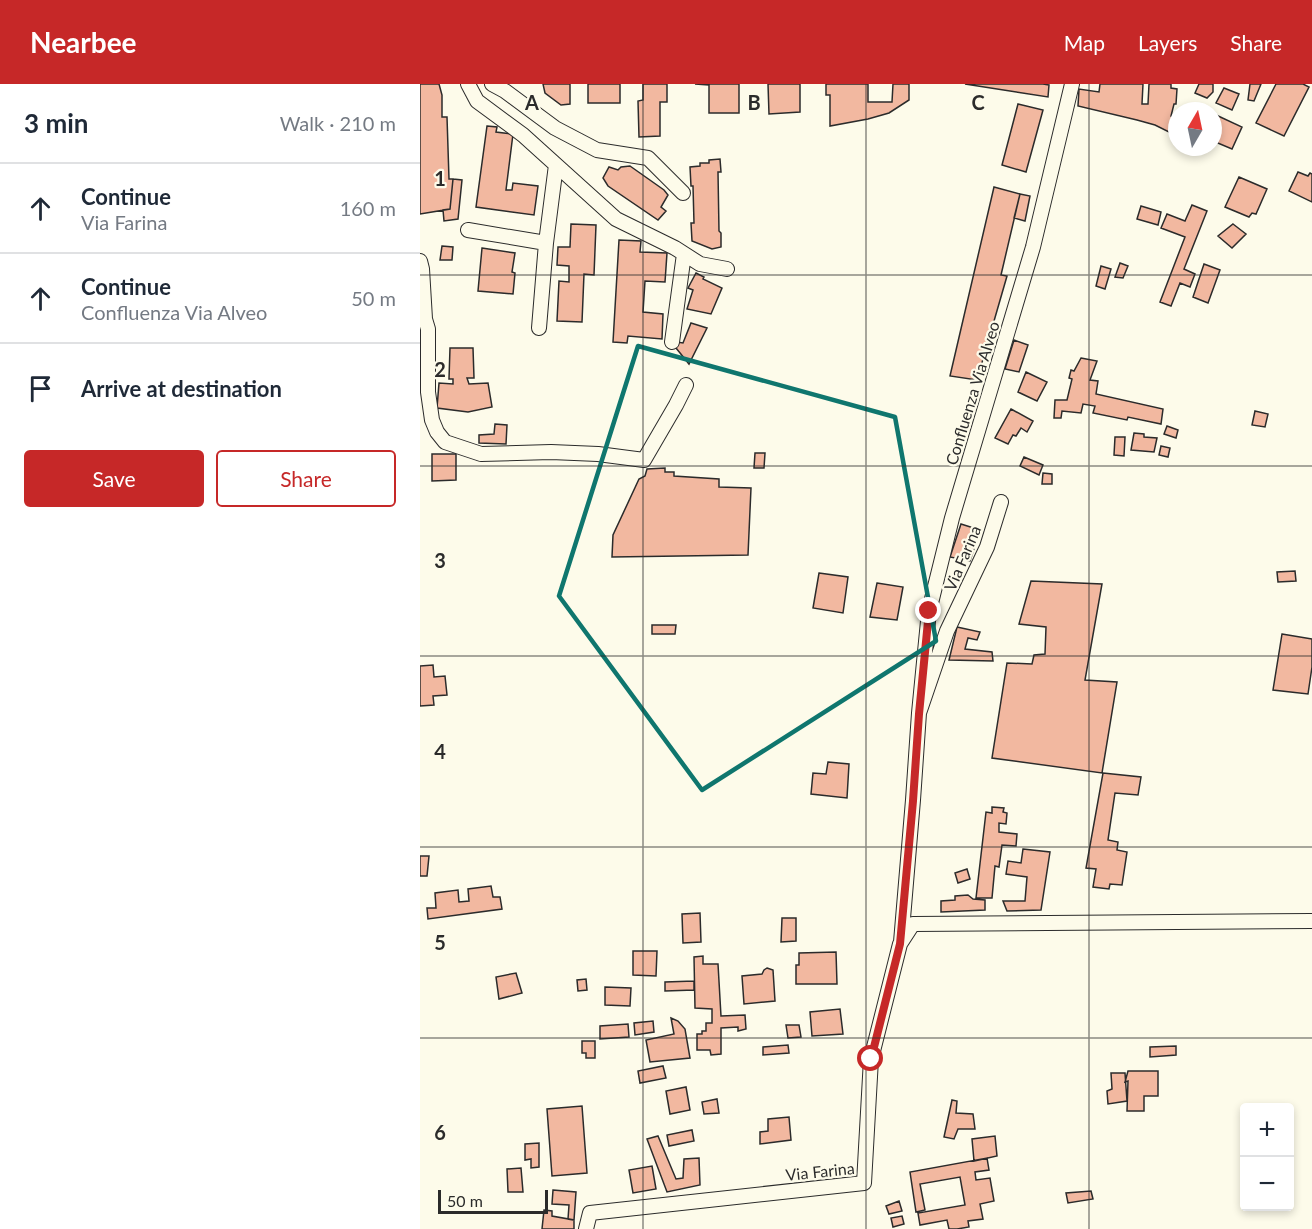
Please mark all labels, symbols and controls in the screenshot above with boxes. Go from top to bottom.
text: Nearbee [30,25,137,59]
text: Map [1064,30,1105,55]
text: Layers [1138,30,1197,55]
text: Share [1230,30,1282,55]
text: A [524,90,539,114]
text: B [747,90,761,114]
text: C [971,90,985,114]
north arrow [1168,102,1222,156]
text: 3 min [24,107,88,139]
text: Walk · 210 m [280,111,396,135]
text: 1 [434,166,446,190]
text: Continue [81,183,171,210]
icon: ahead [24,192,57,225]
text: 160 m [340,196,396,220]
text: Via Farina [81,210,167,234]
text: Continue [81,273,171,300]
icon: ahead [24,282,57,315]
text: 50 m [351,286,396,310]
text: Confluenza Via Alveo [81,300,267,324]
street label: Confluenza Via Alveo [941,319,1003,467]
text: 2 [434,357,446,381]
icon: arrive [24,372,57,405]
text: Arrive at destination [81,375,282,402]
button: Save [24,450,204,507]
button: Share [216,450,396,507]
street label: Via Farina [940,522,984,594]
text: 3 [434,548,446,572]
route end [915,597,941,623]
text: 4 [434,739,446,763]
text: 5 [434,930,446,954]
route start [857,1045,883,1071]
map controls [1240,1103,1294,1211]
button: + [1240,1103,1294,1157]
text: 6 [434,1120,446,1144]
button: − [1240,1157,1294,1211]
street label: Via Farina [785,1158,855,1184]
scale bar [438,1187,548,1214]
text: 50 m [447,1191,483,1210]

